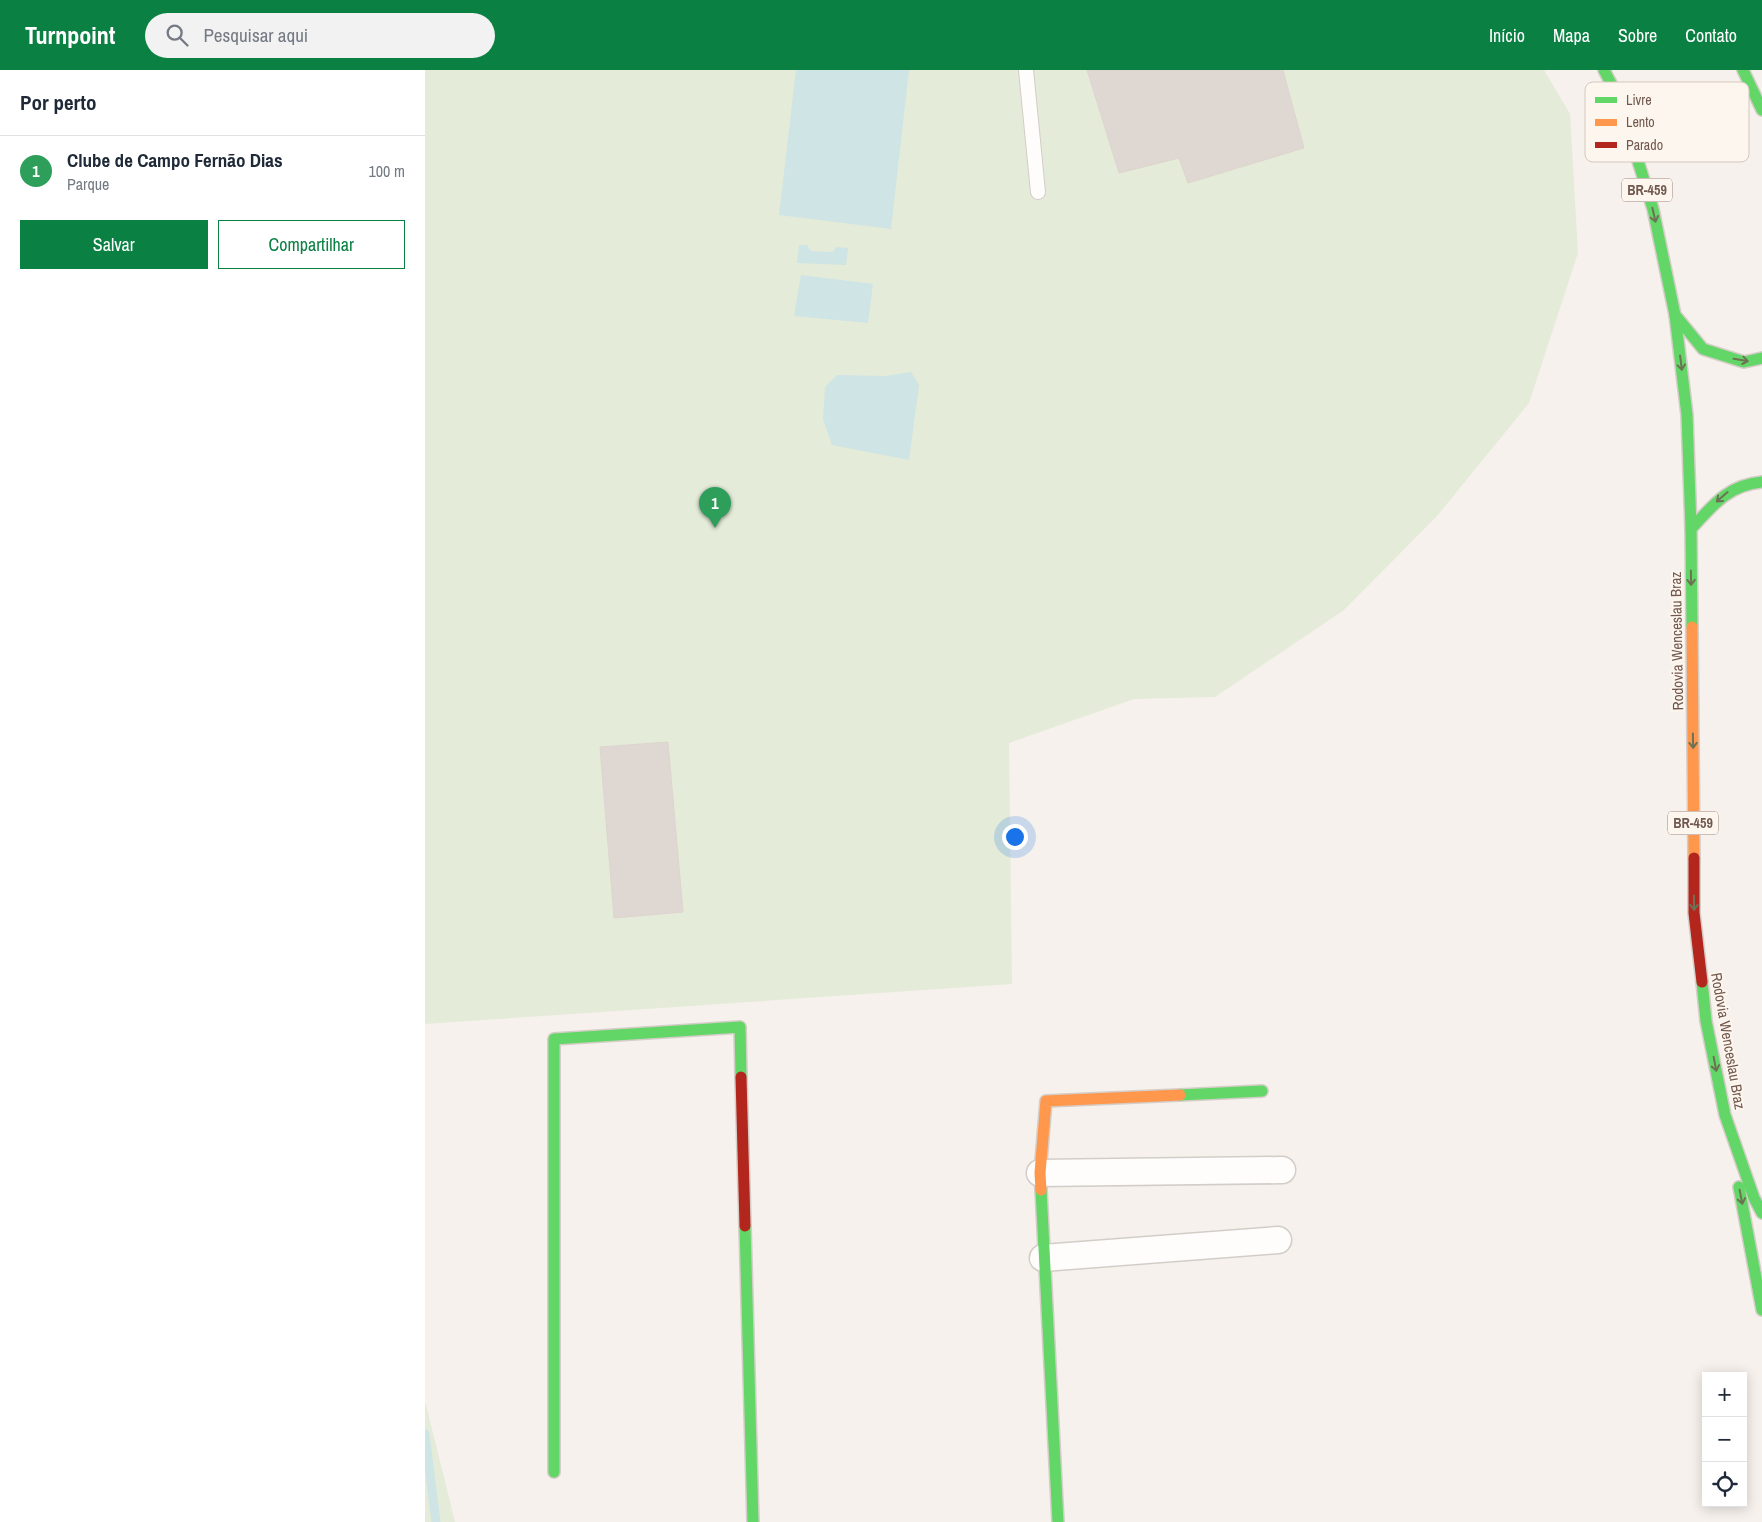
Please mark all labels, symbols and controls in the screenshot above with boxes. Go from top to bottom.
search box [145,13,495,58]
text: Turnpoint [25,19,115,51]
icon: search [163,21,191,49]
text: Pesquisar aqui [203,22,308,48]
text: Início [1489,23,1525,48]
text: Mapa [1553,23,1590,48]
text: Sobre [1618,23,1657,48]
text: Contato [1685,23,1737,48]
legend [1585,82,1749,162]
text: Por perto [20,88,97,117]
text: Livre [1626,91,1652,109]
text: Lento [1626,113,1655,131]
text: Parado [1626,136,1663,154]
text: Clube de Campo Fernão Dias [67,147,283,173]
text: 1 [32,160,40,182]
text: 100 m [369,160,405,182]
text: Parque [67,173,109,195]
road number: BR-459 [1622,178,1672,202]
one-way arrow [1650,206,1659,222]
button: Salvar [20,220,208,269]
button: Compartilhar [218,220,405,269]
one-way arrow [1676,355,1686,371]
one-way arrow [1733,355,1749,365]
pin: 1 [699,487,731,528]
one-way arrow [1715,492,1728,503]
one-way arrow [1686,570,1696,586]
street label: Rodovia Wenceslau Braz [1665,572,1688,710]
one-way arrow [1688,732,1697,748]
road number: BR-459 [1668,811,1718,834]
your location [1002,824,1028,850]
one-way arrow [1689,894,1699,911]
street label: Rodovia Wenceslau Braz [1706,971,1751,1111]
one-way arrow [1710,1056,1720,1072]
one-way arrow [1737,1189,1746,1205]
map controls [1702,1372,1747,1507]
button: + [1702,1372,1747,1417]
button: − [1702,1417,1747,1462]
button: locate [1702,1462,1747,1507]

